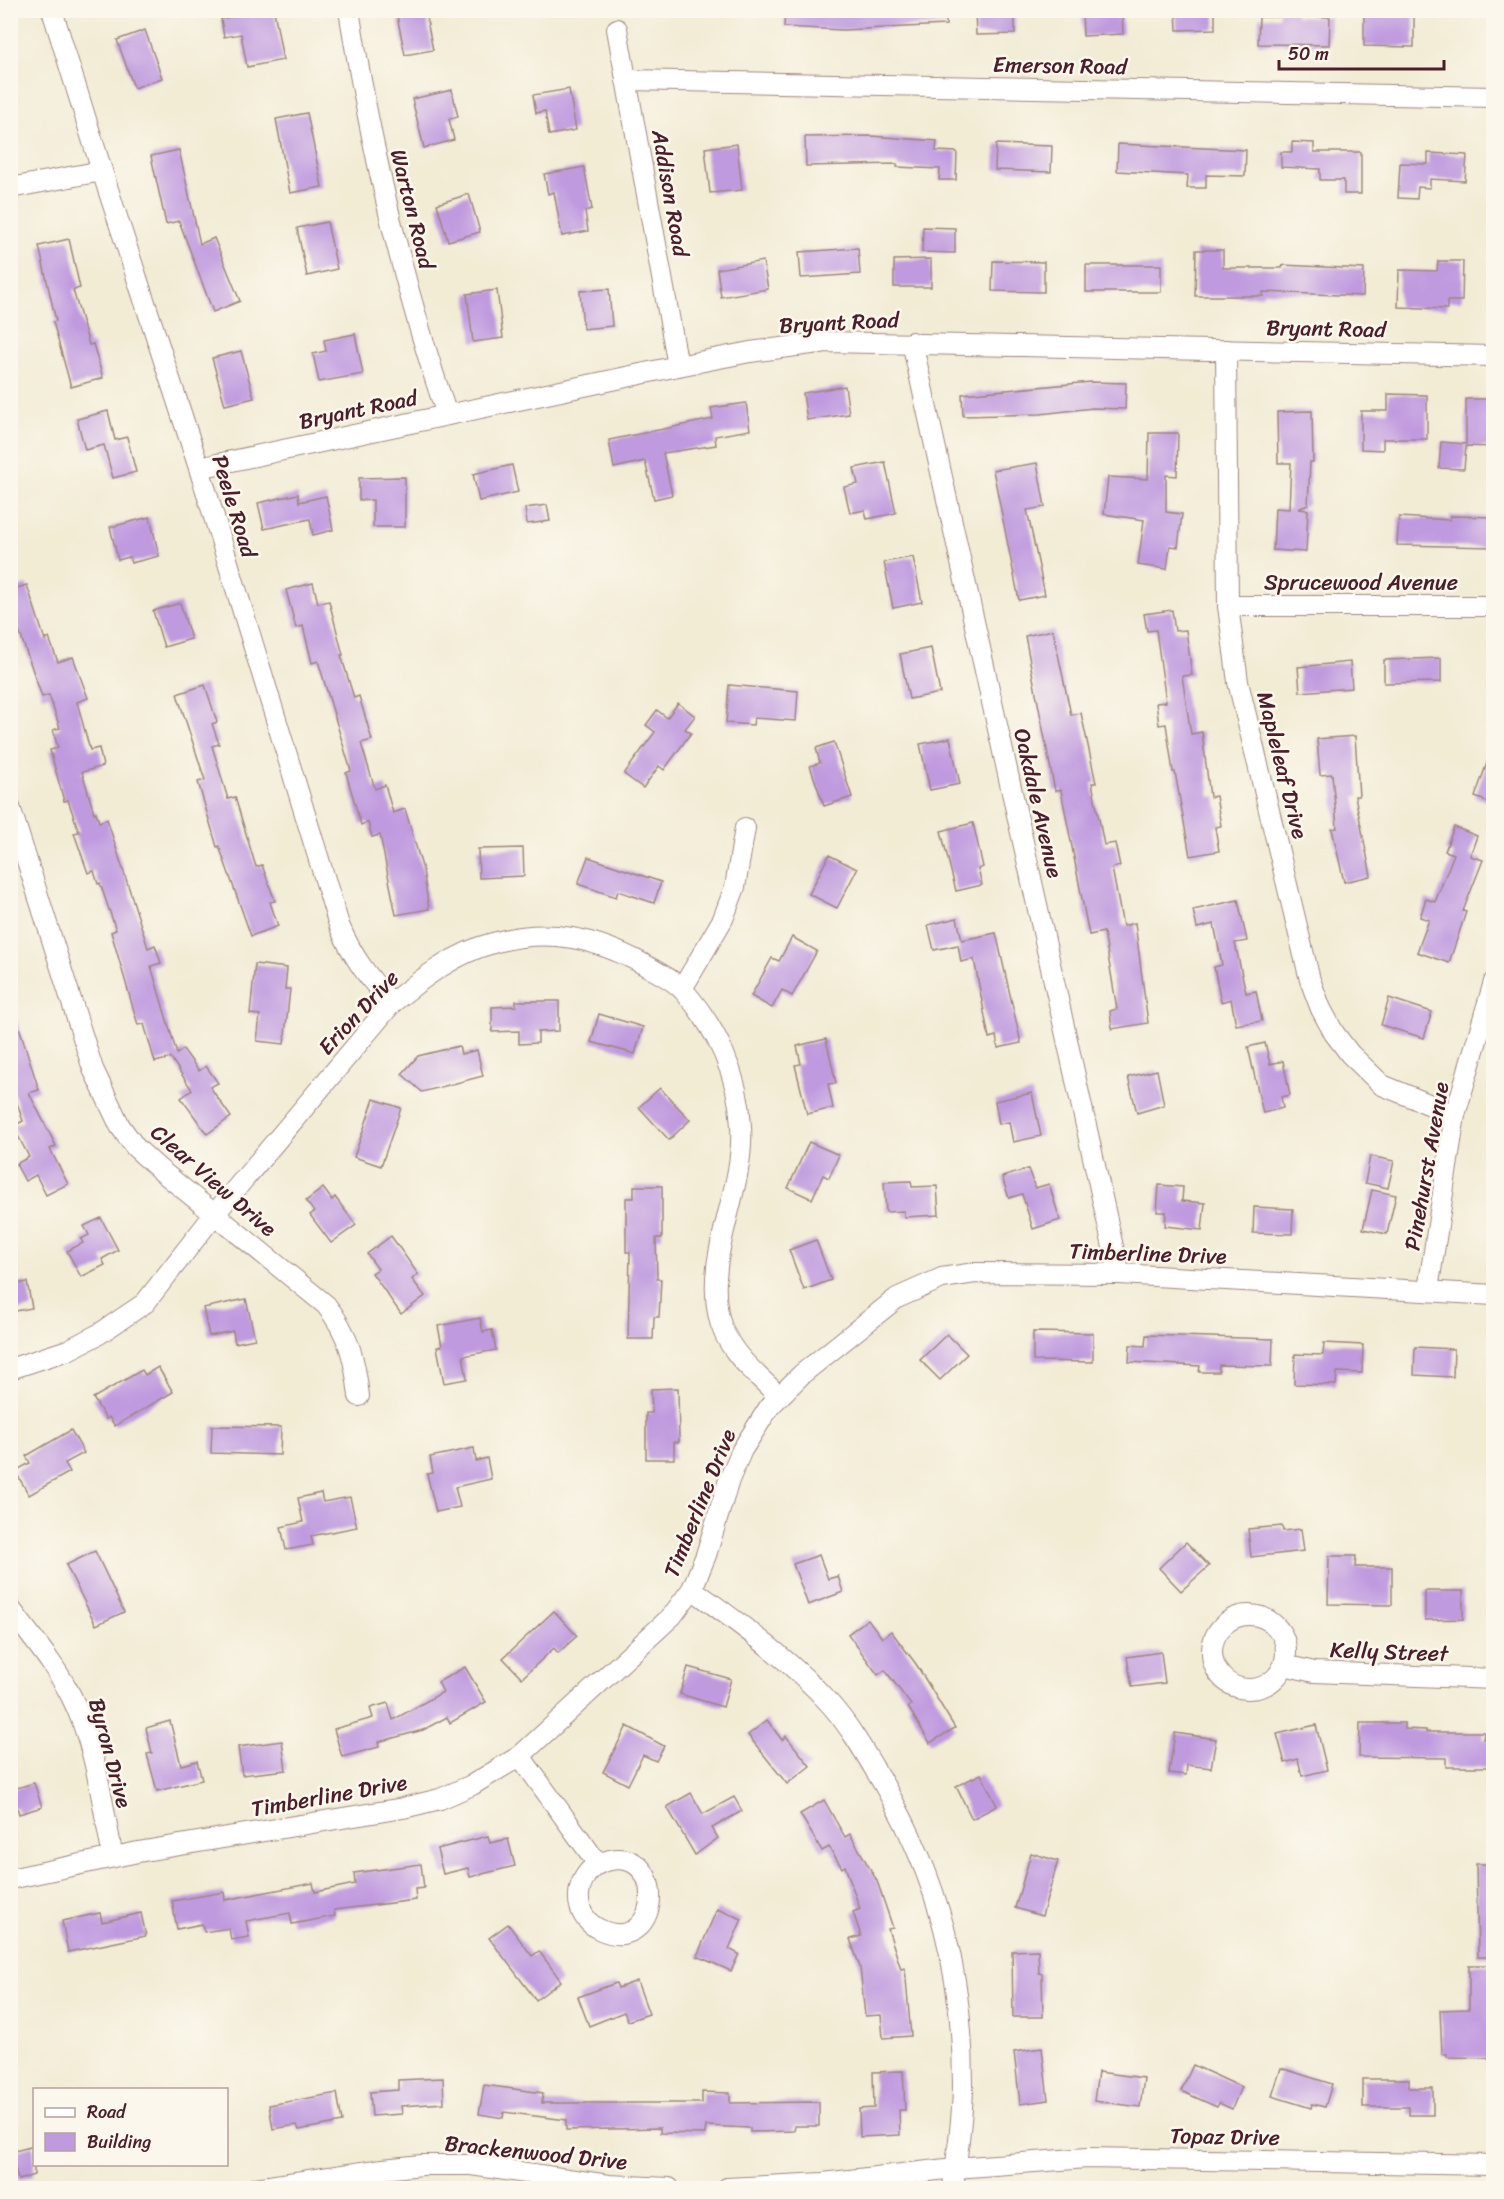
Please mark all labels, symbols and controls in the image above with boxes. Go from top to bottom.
scale bar [1279,33,1444,71]
text: 50 m [1288,38,1329,70]
street label: Emerson Road [993,45,1129,86]
street label: Addison Road [640,126,701,261]
street label: Warton Road [379,145,447,275]
street label: Bryant Road [778,300,901,345]
street label: Bryant Road [1266,308,1388,349]
street label: Bryant Road [295,378,422,441]
street label: Peele Road [200,450,269,564]
street label: Sprucewood Avenue [1264,563,1458,602]
street label: Mapleleaf Drive [1245,687,1320,843]
street label: Oakdale Avenue [1002,724,1075,882]
street label: Erion Drive [308,960,409,1064]
street label: Pinehurst Avenue [1392,1078,1461,1253]
street label: Clear View Drive [141,1114,286,1247]
street label: Timberline Drive [1069,1231,1228,1276]
street label: Timberline Drive [652,1422,747,1584]
street label: Kelly Street [1329,1630,1450,1673]
street label: Byron Drive [77,1694,144,1813]
street label: Timberline Drive [248,1763,410,1828]
legend [33,2088,228,2166]
text: Road [87,2096,127,2128]
street label: Topaz Drive [1170,2116,1280,2157]
street label: Brackenwood Drive [443,2124,630,2182]
text: Building [87,2126,151,2158]

